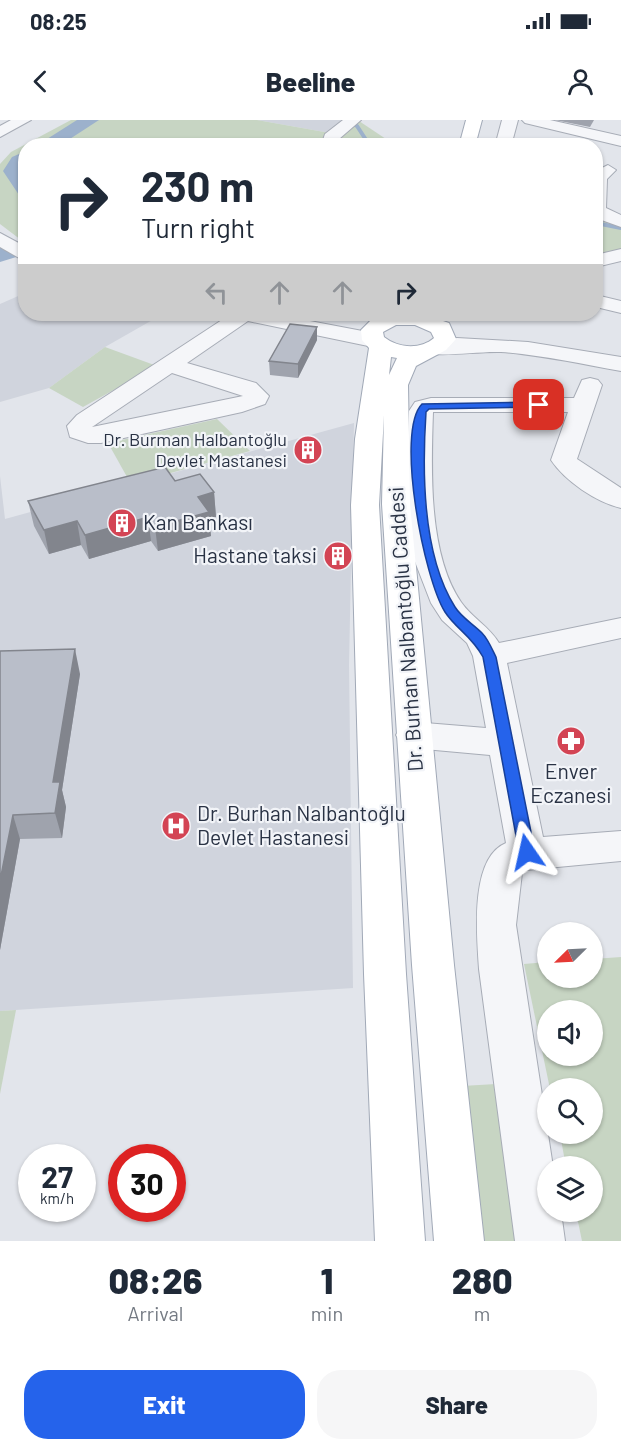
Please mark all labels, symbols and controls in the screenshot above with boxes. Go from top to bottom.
text: 08:25 [30,8,87,34]
icon: back [24,65,57,98]
text: Beeline [266,65,355,97]
icon: person [564,65,597,98]
text: 230 m [141,160,254,210]
icon: right [42,162,120,240]
text: Turn right [141,211,255,243]
icon: left [200,276,233,309]
icon: ahead [263,276,296,309]
icon: ahead [326,276,359,309]
icon: right [389,276,422,309]
pin [513,379,564,430]
icon: arrive [522,388,555,421]
place label: Dr. Burman Halbantoğlu Devlet Mastanesi [103,428,287,471]
building icon: Dr. Burman Halbantoğlu Devlet Mastanesi [292,434,324,466]
street label: Dr. Burhan Nalbantoğlu Caddesi [382,486,427,772]
building icon: Kan Bankası [106,507,138,539]
place label: Kan Bankası [143,509,253,534]
building icon: Hastane taksi [322,540,354,572]
place label: Hastane taksi [193,542,317,567]
pharmacy icon: Enver Eczanesi [555,725,587,757]
place label: Enver Eczanesi [530,758,612,807]
place label: Dr. Burhan Nalbantoğlu Devlet Hastanesi [197,800,406,849]
hospital icon: Dr. Burhan Nalbantoğlu Devlet Hastanesi [160,810,192,842]
position arrow [495,820,559,884]
north arrow [537,922,603,988]
map controls [537,922,603,1222]
button: sound [537,1000,603,1066]
button: search [537,1078,603,1144]
speed limit sign: 30 [108,1144,186,1222]
button: layers [537,1156,603,1222]
text: 27 [41,1158,73,1194]
text: km/h [40,1189,74,1207]
text: 08:26 [108,1258,202,1301]
text: 1 [321,1258,333,1301]
text: 280 [452,1258,512,1301]
text: Arrival [127,1301,183,1325]
text: min [311,1301,343,1325]
text: m [474,1301,490,1325]
button: Exit [24,1370,305,1439]
button: Share [317,1370,597,1439]

